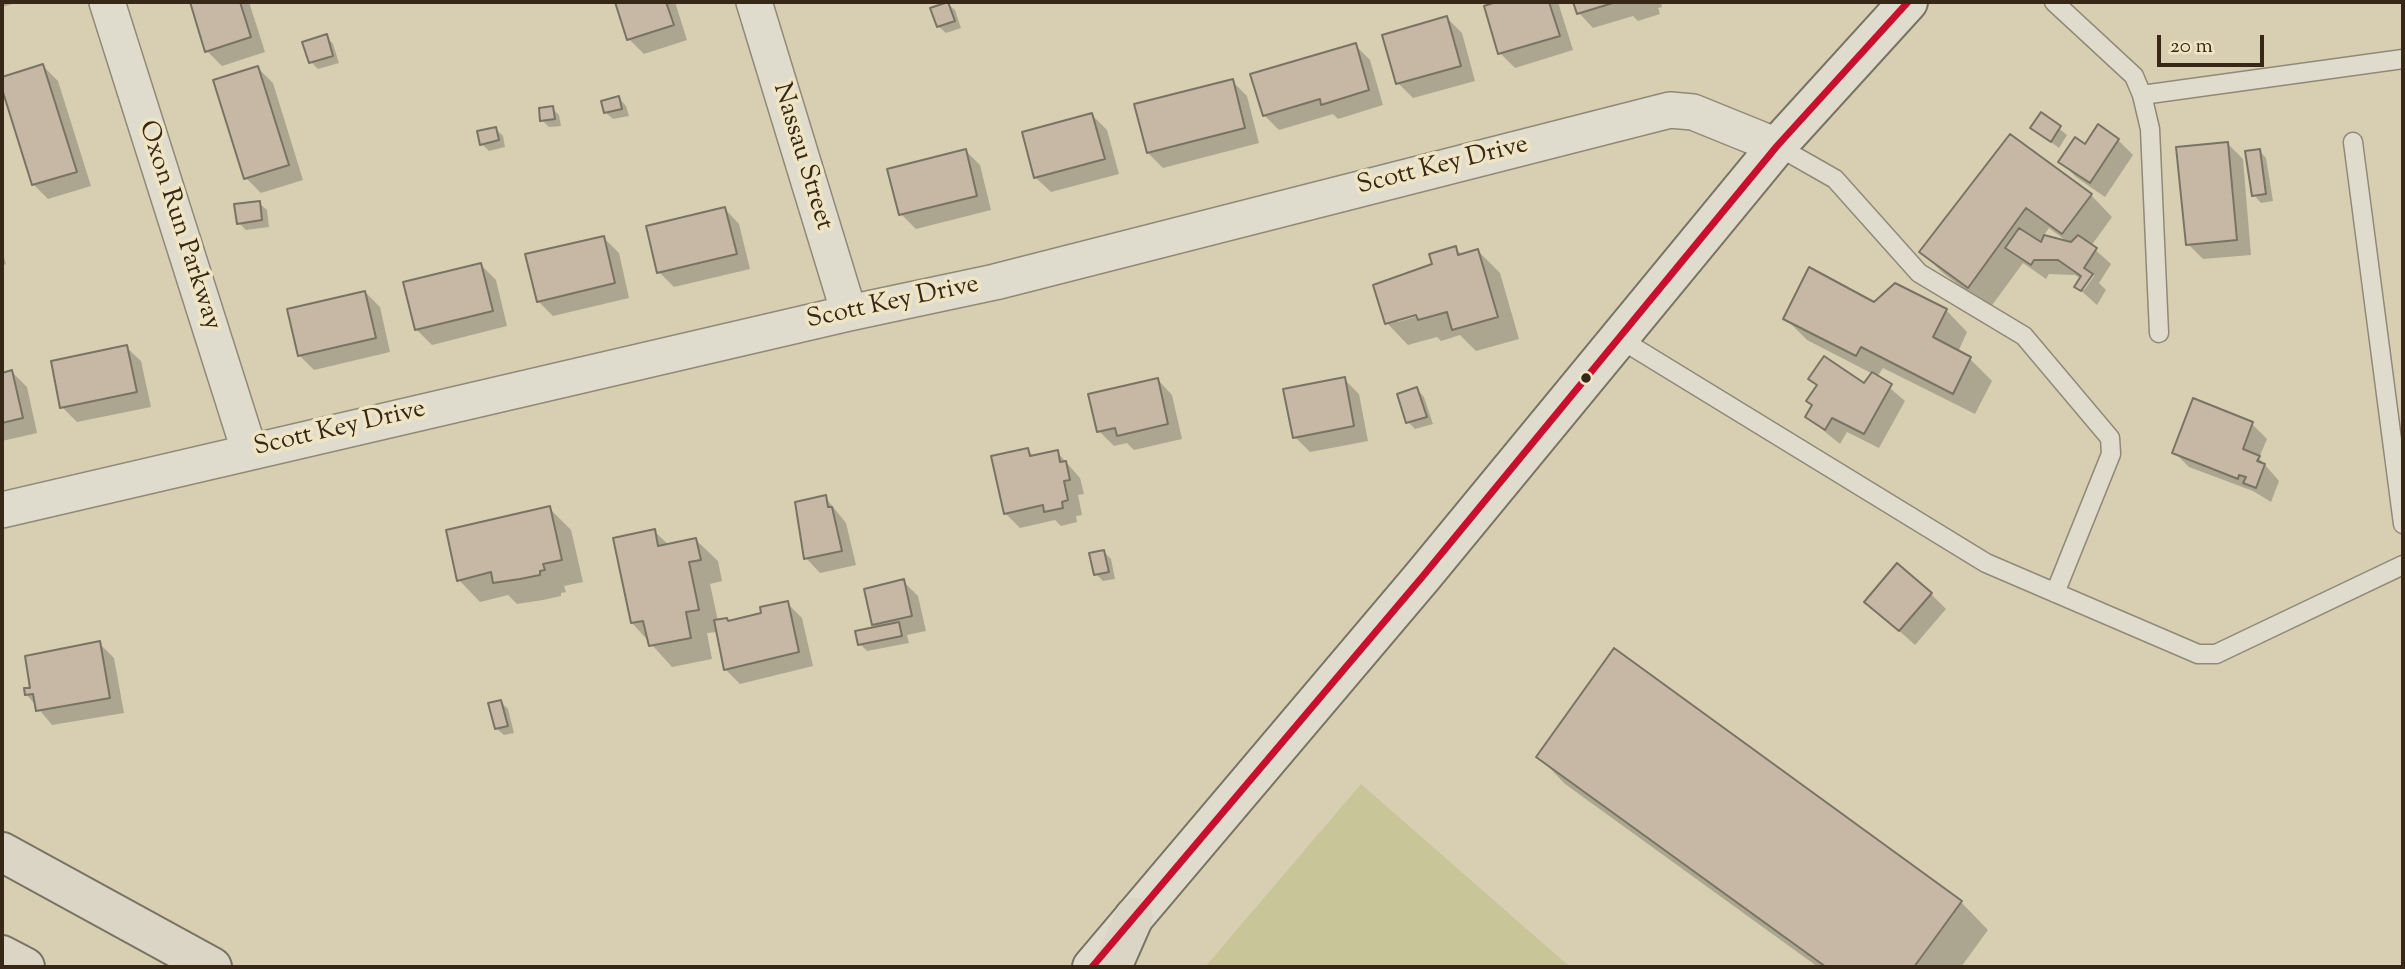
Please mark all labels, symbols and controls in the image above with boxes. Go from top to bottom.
scale bar [2160,21,2267,65]
text: 20 m [2170,32,2213,62]
street label: Nassau Street [764,80,838,234]
street label: Oxon Run Parkway [129,117,227,335]
street label: Scott Key Drive [1354,131,1532,203]
street label: Scott Key Drive [804,271,982,337]
unlabelled marker [1579,371,1593,385]
street label: Scott Key Drive [251,395,429,465]

